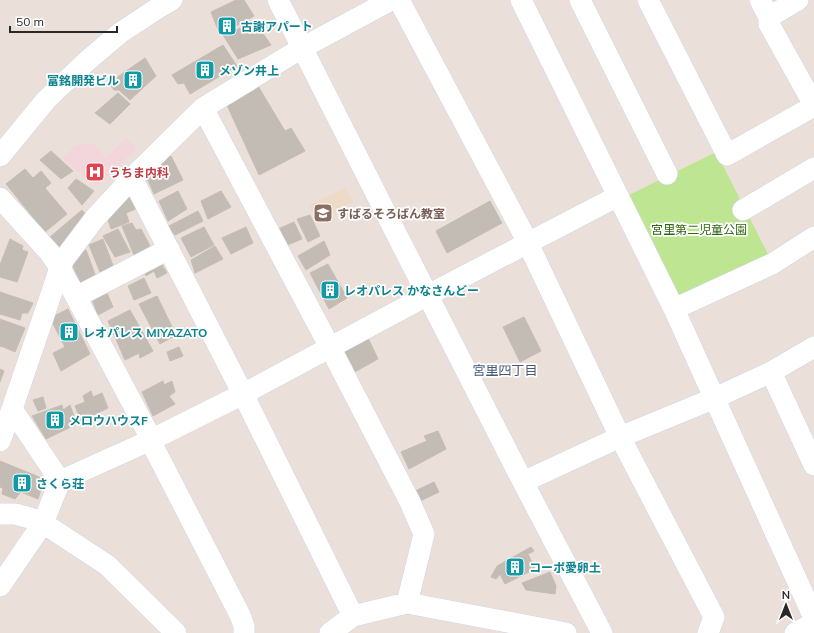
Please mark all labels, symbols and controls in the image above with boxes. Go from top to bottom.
scale bar [10,8,117,34]
text: 50 m [16,14,44,29]
building icon: 古謝アパート [216,15,238,37]
place label: 古謝アパート [241,19,313,34]
building icon: メゾン井上 [194,59,216,81]
place label: メゾン井上 [219,63,279,78]
building icon: 富銘開発ビル [122,69,144,91]
place label: 富銘開発ビル [47,73,119,88]
hospital icon: うちま内科 [84,161,106,183]
place label: うちま内科 [109,165,169,180]
school or university icon: すばるそろばん教室 [312,202,334,224]
place label: すばるそろばん教室 [337,206,445,221]
park label: 宮里第二児童公園 [651,222,747,237]
building icon: レオパレス かなさんどー [319,279,341,301]
place label: レオパレス かなさんどー [344,283,479,298]
building icon: レオパレス MIYAZATO [58,321,80,343]
place label: レオパレス MIYAZATO [83,325,207,340]
district label: 宮里四丁目 [472,362,538,378]
building icon: メロウハウスF [44,409,66,431]
place label: メロウハウスF [69,413,148,428]
building icon: さくら荘 [11,472,33,494]
place label: さくら荘 [36,476,84,491]
building icon: コーポ愛卵土 [504,556,526,578]
place label: コーポ愛卵土 [529,560,601,575]
north arrow [766,585,806,625]
text: N [782,588,790,602]

